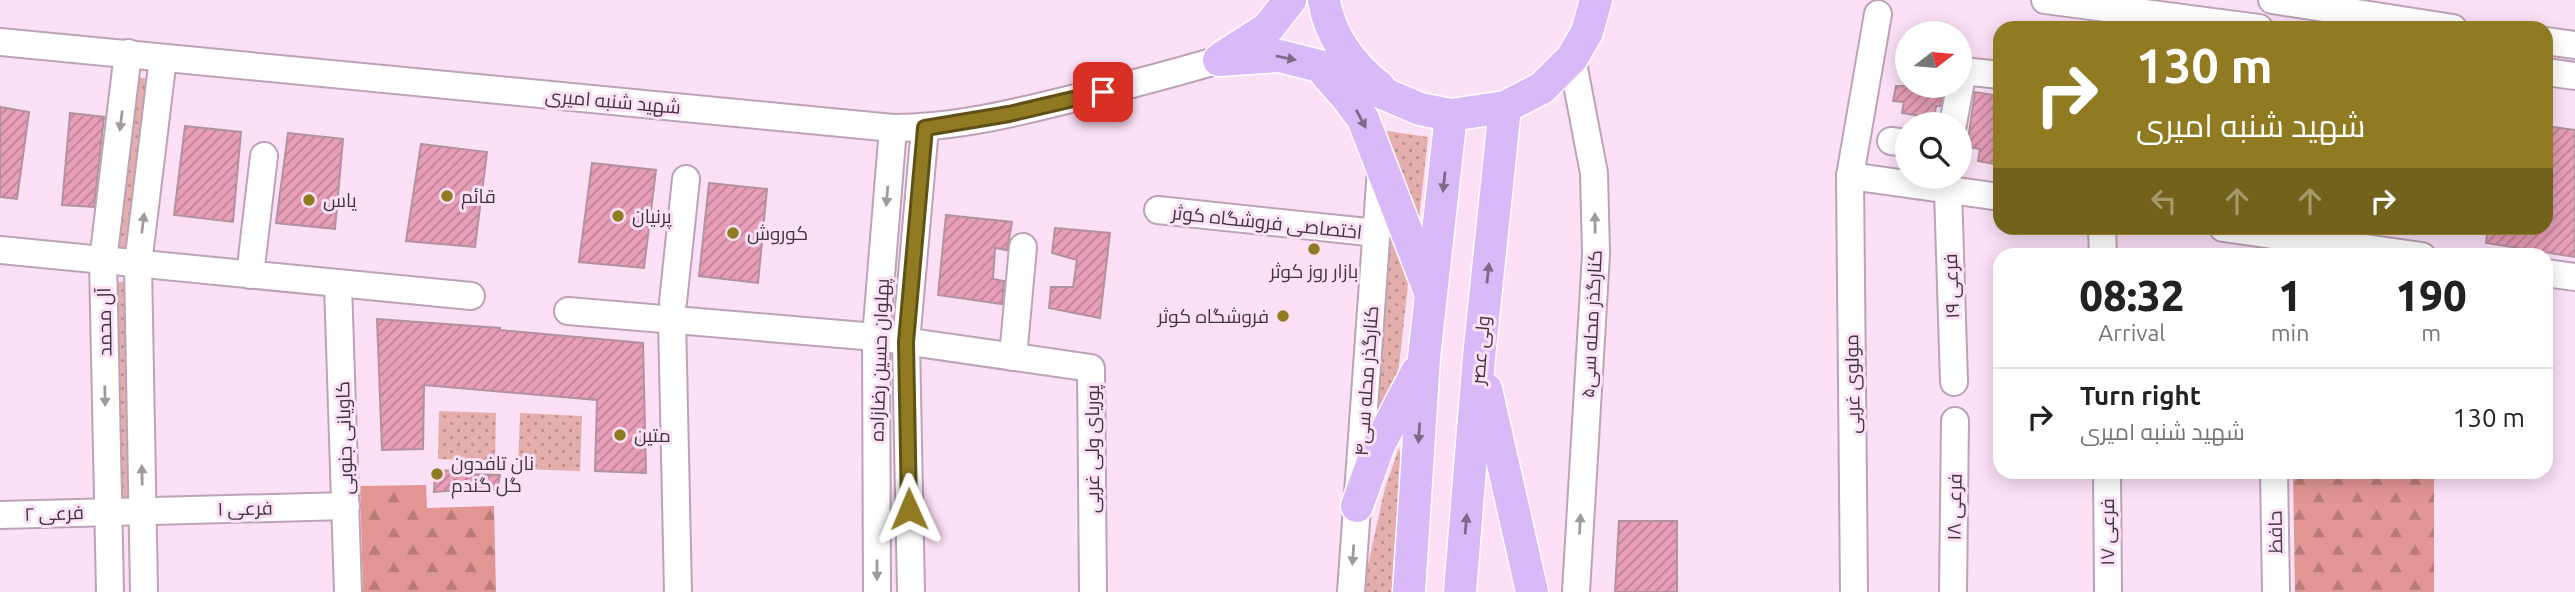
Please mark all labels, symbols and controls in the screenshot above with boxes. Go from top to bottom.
north arrow [1895,21,1972,98]
map controls [1895,21,1972,189]
text: 130 m [2136,37,2273,92]
icon: right [2021,49,2112,140]
one-way arrow [1276,53,1298,64]
pin [1073,62,1133,122]
icon: arrive [1084,73,1122,111]
street label: شهید شنبه امیری [544,84,682,119]
text: شهید شنبه امیری [2136,107,2365,143]
one-way arrow [115,110,126,132]
one-way arrow [1355,110,1367,129]
button: search [1895,112,1972,189]
one-way arrow [1438,172,1449,194]
icon: left [2145,182,2183,220]
icon: ahead [2218,182,2256,220]
icon: ahead [2291,182,2329,220]
icon: right [2364,182,2402,220]
place label: قائم [461,185,496,210]
one-way arrow [881,185,892,207]
marker: قائم [439,188,455,204]
place label: یاس [323,189,357,212]
marker: یاس [301,192,317,208]
street label: اختصاصی فروشگاه کوثر [1170,201,1363,244]
place label: پرنیان [632,205,672,229]
marker: پرنیان [610,208,626,224]
one-way arrow [138,212,149,234]
one-way arrow [1589,212,1601,234]
place label: کوروش [747,222,808,245]
marker: کوروش [725,225,741,241]
marker: بازار روز کوثر [1306,241,1322,257]
street label: کنارگذر محله سی۵ [1576,249,1607,399]
street label: فرعی ۱۹ [1939,253,1964,319]
place label: بازار روز کوثر [1269,260,1358,283]
one-way arrow [1483,262,1494,284]
text: 08:32 [2079,272,2184,319]
text: 1 [2278,272,2302,319]
text: 190 [2396,272,2467,319]
street label: پهلوان حسین رضازاده [865,278,895,442]
street label: آل محمد [92,287,117,357]
place label: فروشگاه کوثر [1157,305,1269,328]
street label: کنارگذر محله سی۴ [1350,305,1383,457]
marker: فروشگاه کوثر [1275,308,1291,324]
street label: ولی عصر [1466,315,1495,387]
text: Arrival [2098,320,2165,345]
text: min [2271,320,2309,345]
text: m [2421,320,2441,345]
street label: مولوی غربی [1840,334,1865,434]
street label: کاویانی جنوبی [331,381,358,495]
text: Turn right [2080,381,2201,410]
street label: پوریای ولی غربی [1081,385,1105,513]
one-way arrow [100,386,111,408]
icon: right [2021,398,2059,436]
text: 130 m [2453,403,2525,432]
text: شهید شنبه امیری [2080,419,2245,444]
one-way arrow [1413,422,1424,444]
place label: متین [634,424,671,447]
marker: متین [612,427,628,443]
place label: نان تافدون گل گندم [451,452,534,499]
one-way arrow [136,464,148,486]
marker: نان تافدون گل گندم [429,466,445,482]
position arrow [872,472,946,546]
street label: فرعی ۱۸ [1942,473,1967,541]
street label: فرعی ۱ [217,497,273,520]
street label: فرعی ۱۷ [2096,498,2119,566]
street label: فرعی ۲ [24,501,84,526]
street label: حافظ [2264,510,2286,554]
one-way arrow [1461,513,1472,535]
one-way arrow [1575,513,1586,535]
one-way arrow [1348,544,1359,566]
one-way arrow [871,559,883,581]

